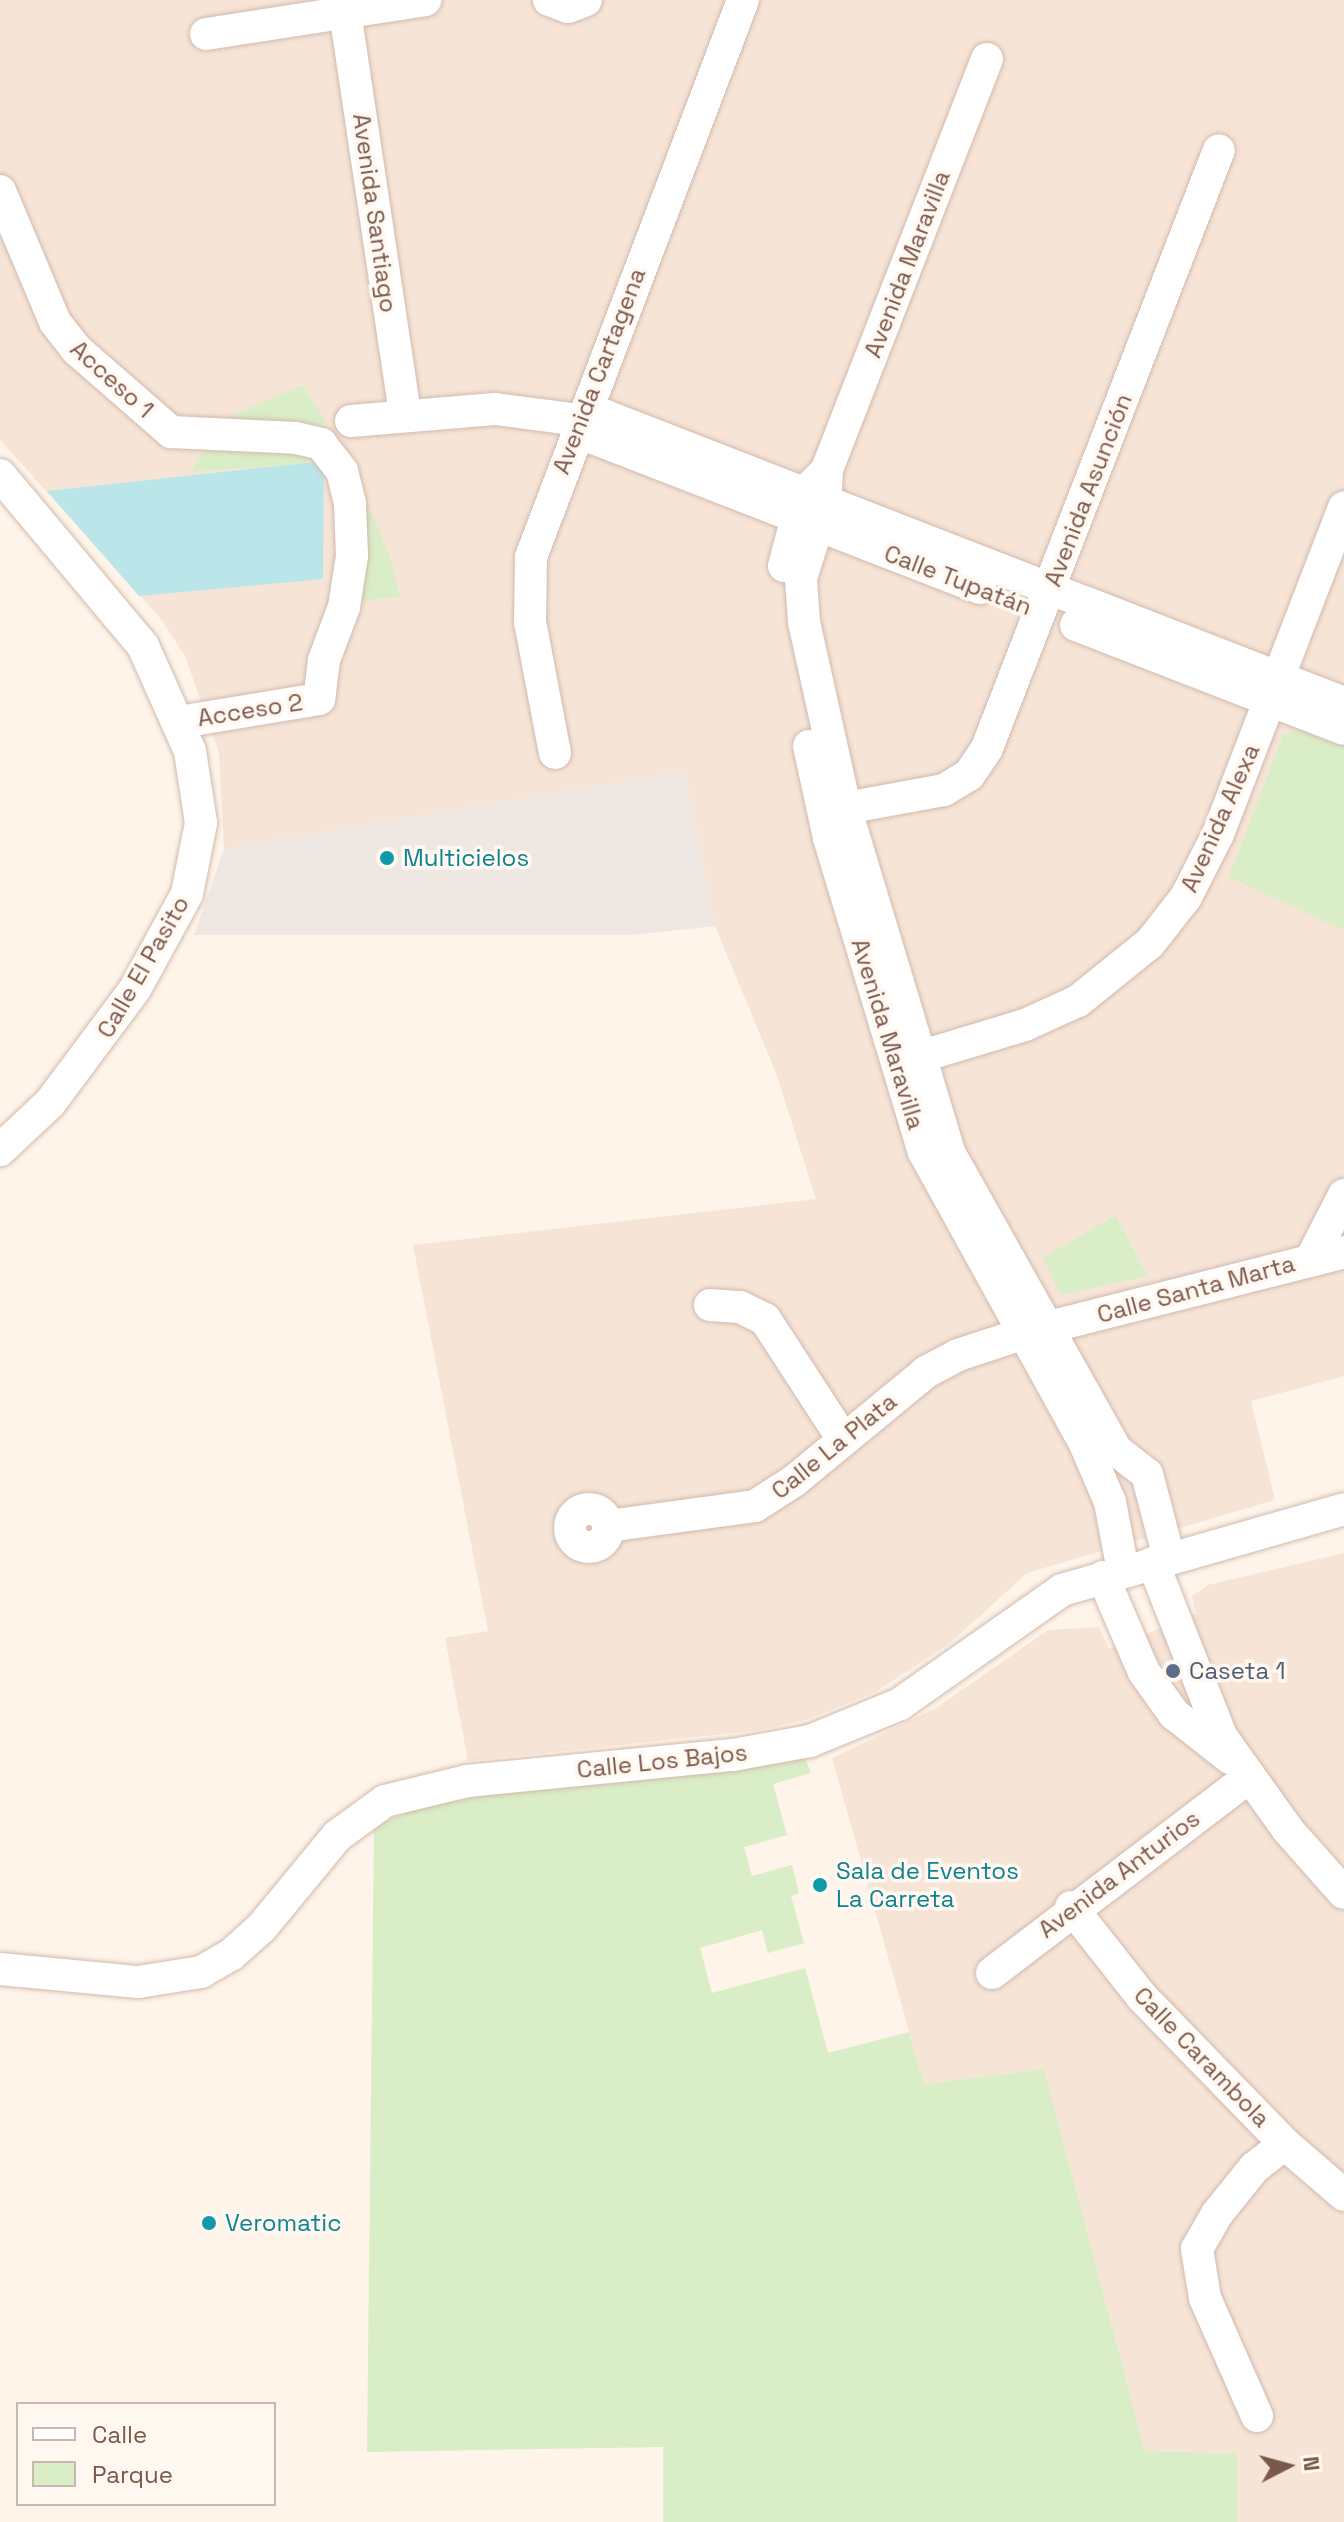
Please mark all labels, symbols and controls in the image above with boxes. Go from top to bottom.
street label: Avenida Santiago [347,112,403,314]
street label: Avenida Maravilla [858,166,956,362]
street label: Avenida Cartagena [546,264,652,478]
street label: Acceso 1 [65,334,159,424]
street label: Avenida Asunción [1038,389,1138,591]
street label: Calle Tupatán [880,539,1036,621]
street label: Acceso 2 [195,687,305,733]
street label: Avenida Alexa [1174,739,1266,897]
place label: Multicielos [403,844,529,872]
marker: Multicielos [378,849,396,867]
street label: Calle El Pasito [91,891,195,1043]
street label: Avenida Maravilla [845,935,931,1133]
street label: Calle Santa Marta [1094,1249,1298,1329]
street label: Calle La Plata [766,1387,902,1505]
place label: Caseta 1 [1189,1657,1285,1685]
marker: Caseta 1 [1164,1662,1182,1680]
street label: Calle Los Bajos [575,1738,749,1784]
street label: Avenida Anturios [1032,1804,1206,1944]
place label: Sala de Eventos La Carreta [836,1857,1019,1913]
marker: Sala de Eventos La Carreta [811,1876,829,1894]
street label: Calle Carambola [1128,1981,1276,2133]
place label: Veromatic [225,2209,342,2237]
marker: Veromatic [200,2214,218,2232]
legend [16,2402,276,2506]
text: Calle [92,2419,147,2450]
north arrow [1248,2426,1328,2506]
text: N [1297,2455,1327,2472]
text: Parque [92,2459,173,2490]

